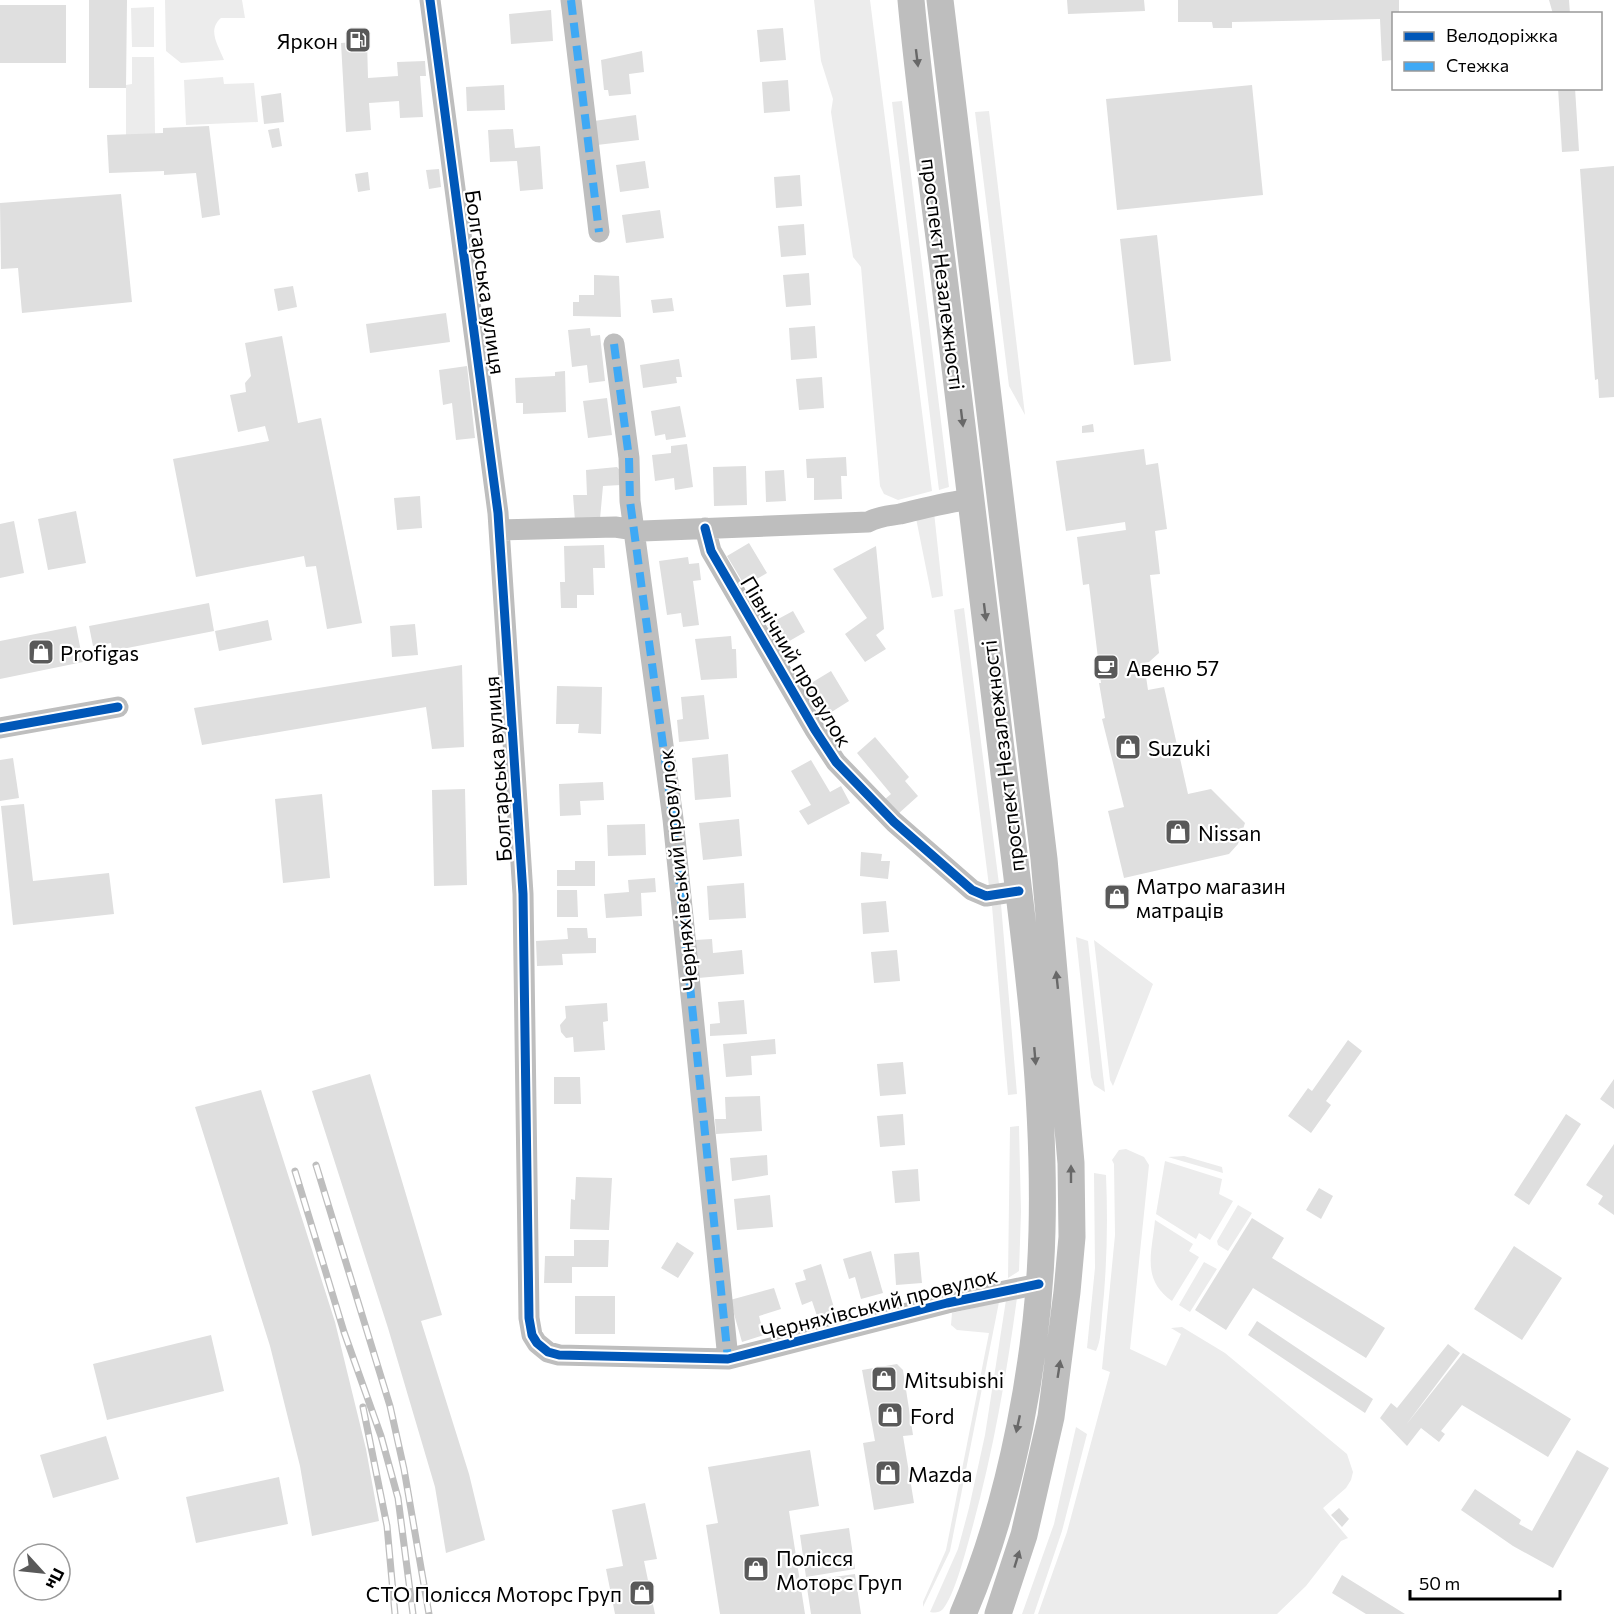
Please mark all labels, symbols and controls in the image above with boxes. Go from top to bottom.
legend [1392,12,1602,90]
text: Велодоріжка [1446,24,1558,46]
fuel station icon: Яркон [343,25,373,55]
place label: Яркон [276,28,338,53]
one-way arrow [913,49,922,68]
text: Стежка [1446,54,1509,76]
street label: проспект Незалежності [917,157,971,391]
street label: Болгарська вулиця [461,188,511,376]
one-way arrow [957,409,966,428]
street label: Північний провулок [736,571,858,751]
one-way arrow [980,603,990,622]
shop icon: Profigas [26,637,56,667]
street label: проспект Незалежності [975,639,1029,873]
place label: Profigas [60,640,139,665]
cafe icon: Авеню 57 [1091,652,1121,682]
place label: Авеню 57 [1126,655,1219,680]
street label: Болгарська вулиця [478,675,516,863]
shop icon: Suzuki [1113,732,1143,762]
place label: Suzuki [1148,735,1211,760]
street label: Черняхівський провулок [652,748,702,992]
shop icon: Nissan [1163,817,1193,847]
place label: Nissan [1198,820,1261,845]
place label: Матро магазин матраців [1136,873,1286,922]
shop icon: Матро магазин матраців [1102,882,1132,912]
one-way arrow [1052,970,1062,989]
one-way arrow [1030,1047,1040,1066]
one-way arrow [1066,1165,1076,1184]
street label: Черняхівський провулок [758,1262,1000,1344]
one-way arrow [1055,1359,1064,1378]
shop icon: Mitsubishi [869,1364,899,1394]
place label: Mitsubishi [904,1367,1004,1392]
shop icon: Ford [875,1400,905,1430]
place label: Ford [910,1403,954,1428]
one-way arrow [1013,1415,1023,1434]
shop icon: Mazda [873,1458,903,1488]
place label: Mazda [908,1461,972,1486]
north arrow [12,1542,72,1602]
place label: Полісся Моторс Груп [776,1545,902,1594]
one-way arrow [1013,1550,1022,1568]
shop icon: Полісся Моторс Груп [741,1554,771,1584]
scale bar [1410,1563,1560,1601]
text: Пн [43,1565,69,1593]
text: 50 m [1419,1572,1460,1594]
shop icon: СТО Полісся Моторс Груп [627,1578,657,1608]
place label: СТО Полісся Моторс Груп [366,1581,622,1606]

